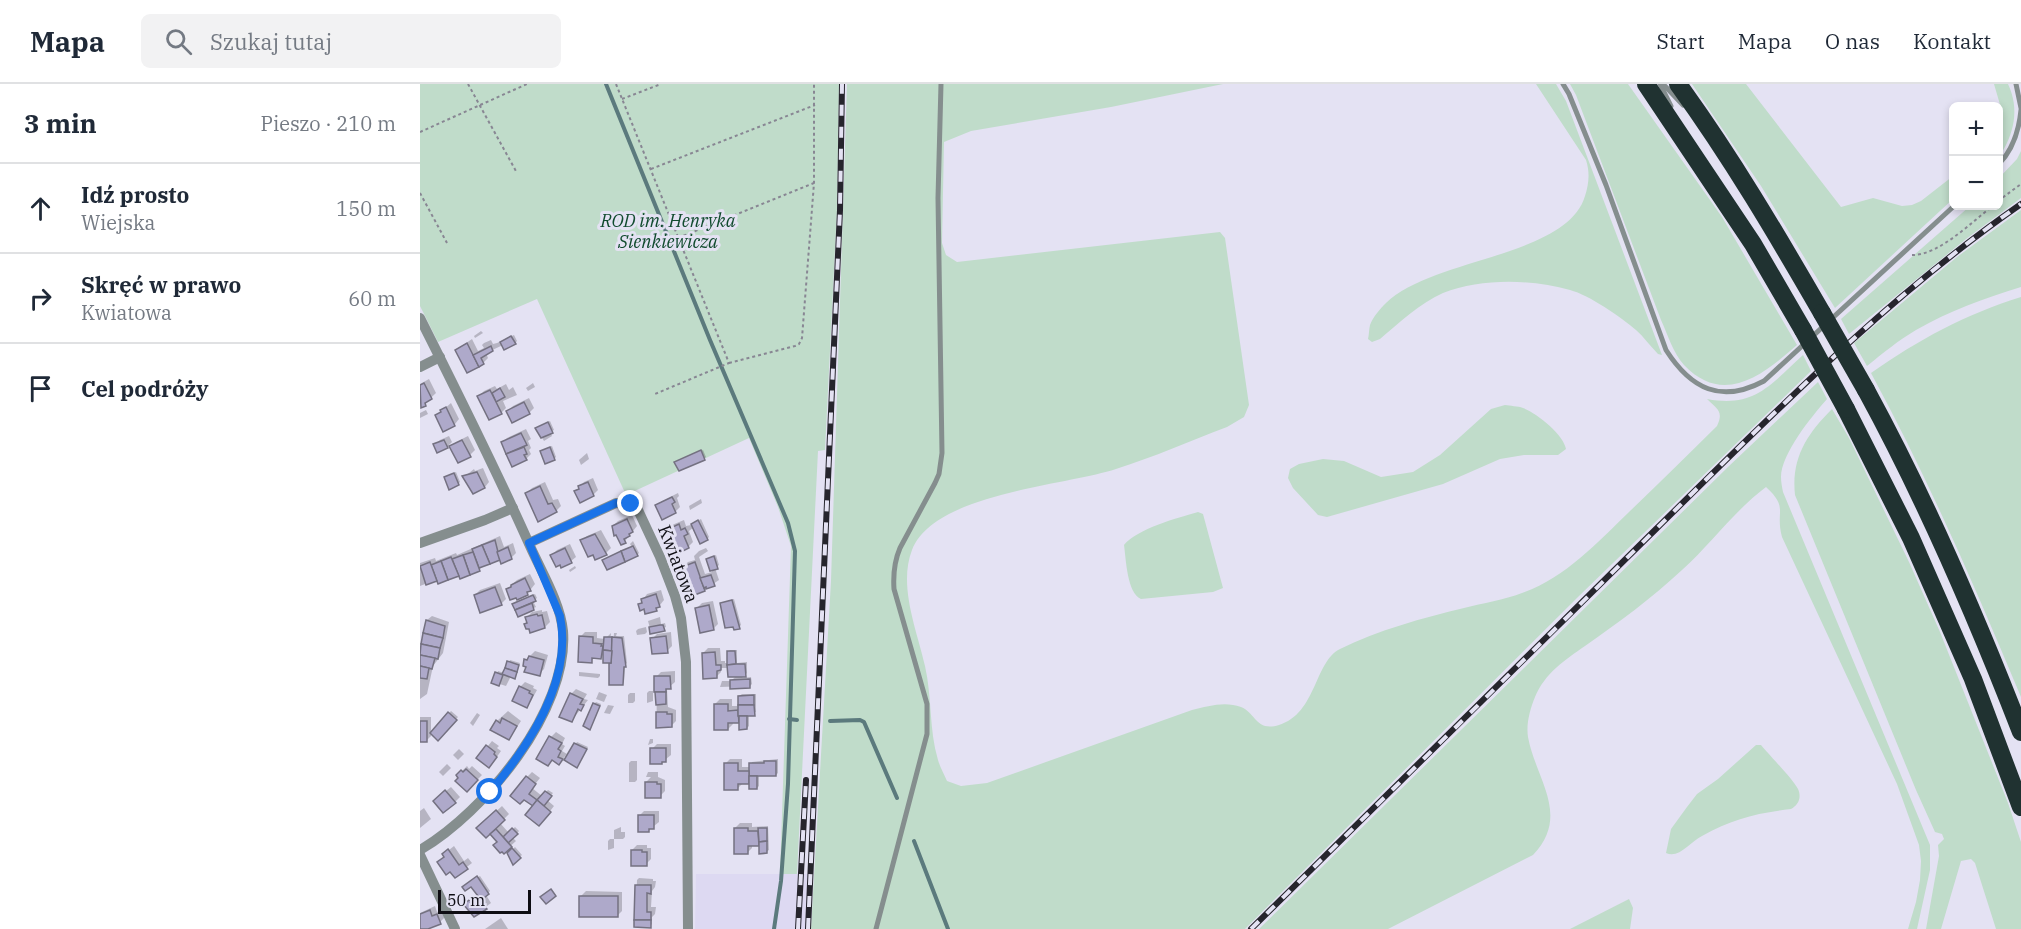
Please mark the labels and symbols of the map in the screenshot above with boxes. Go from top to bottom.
park label: ROD im. Henryka Sienkiewicza [599,209,736,253]
route end [617,490,643,516]
street label: Kwiatowa [653,522,704,606]
route start [476,778,502,804]
scale bar [438,887,531,914]

